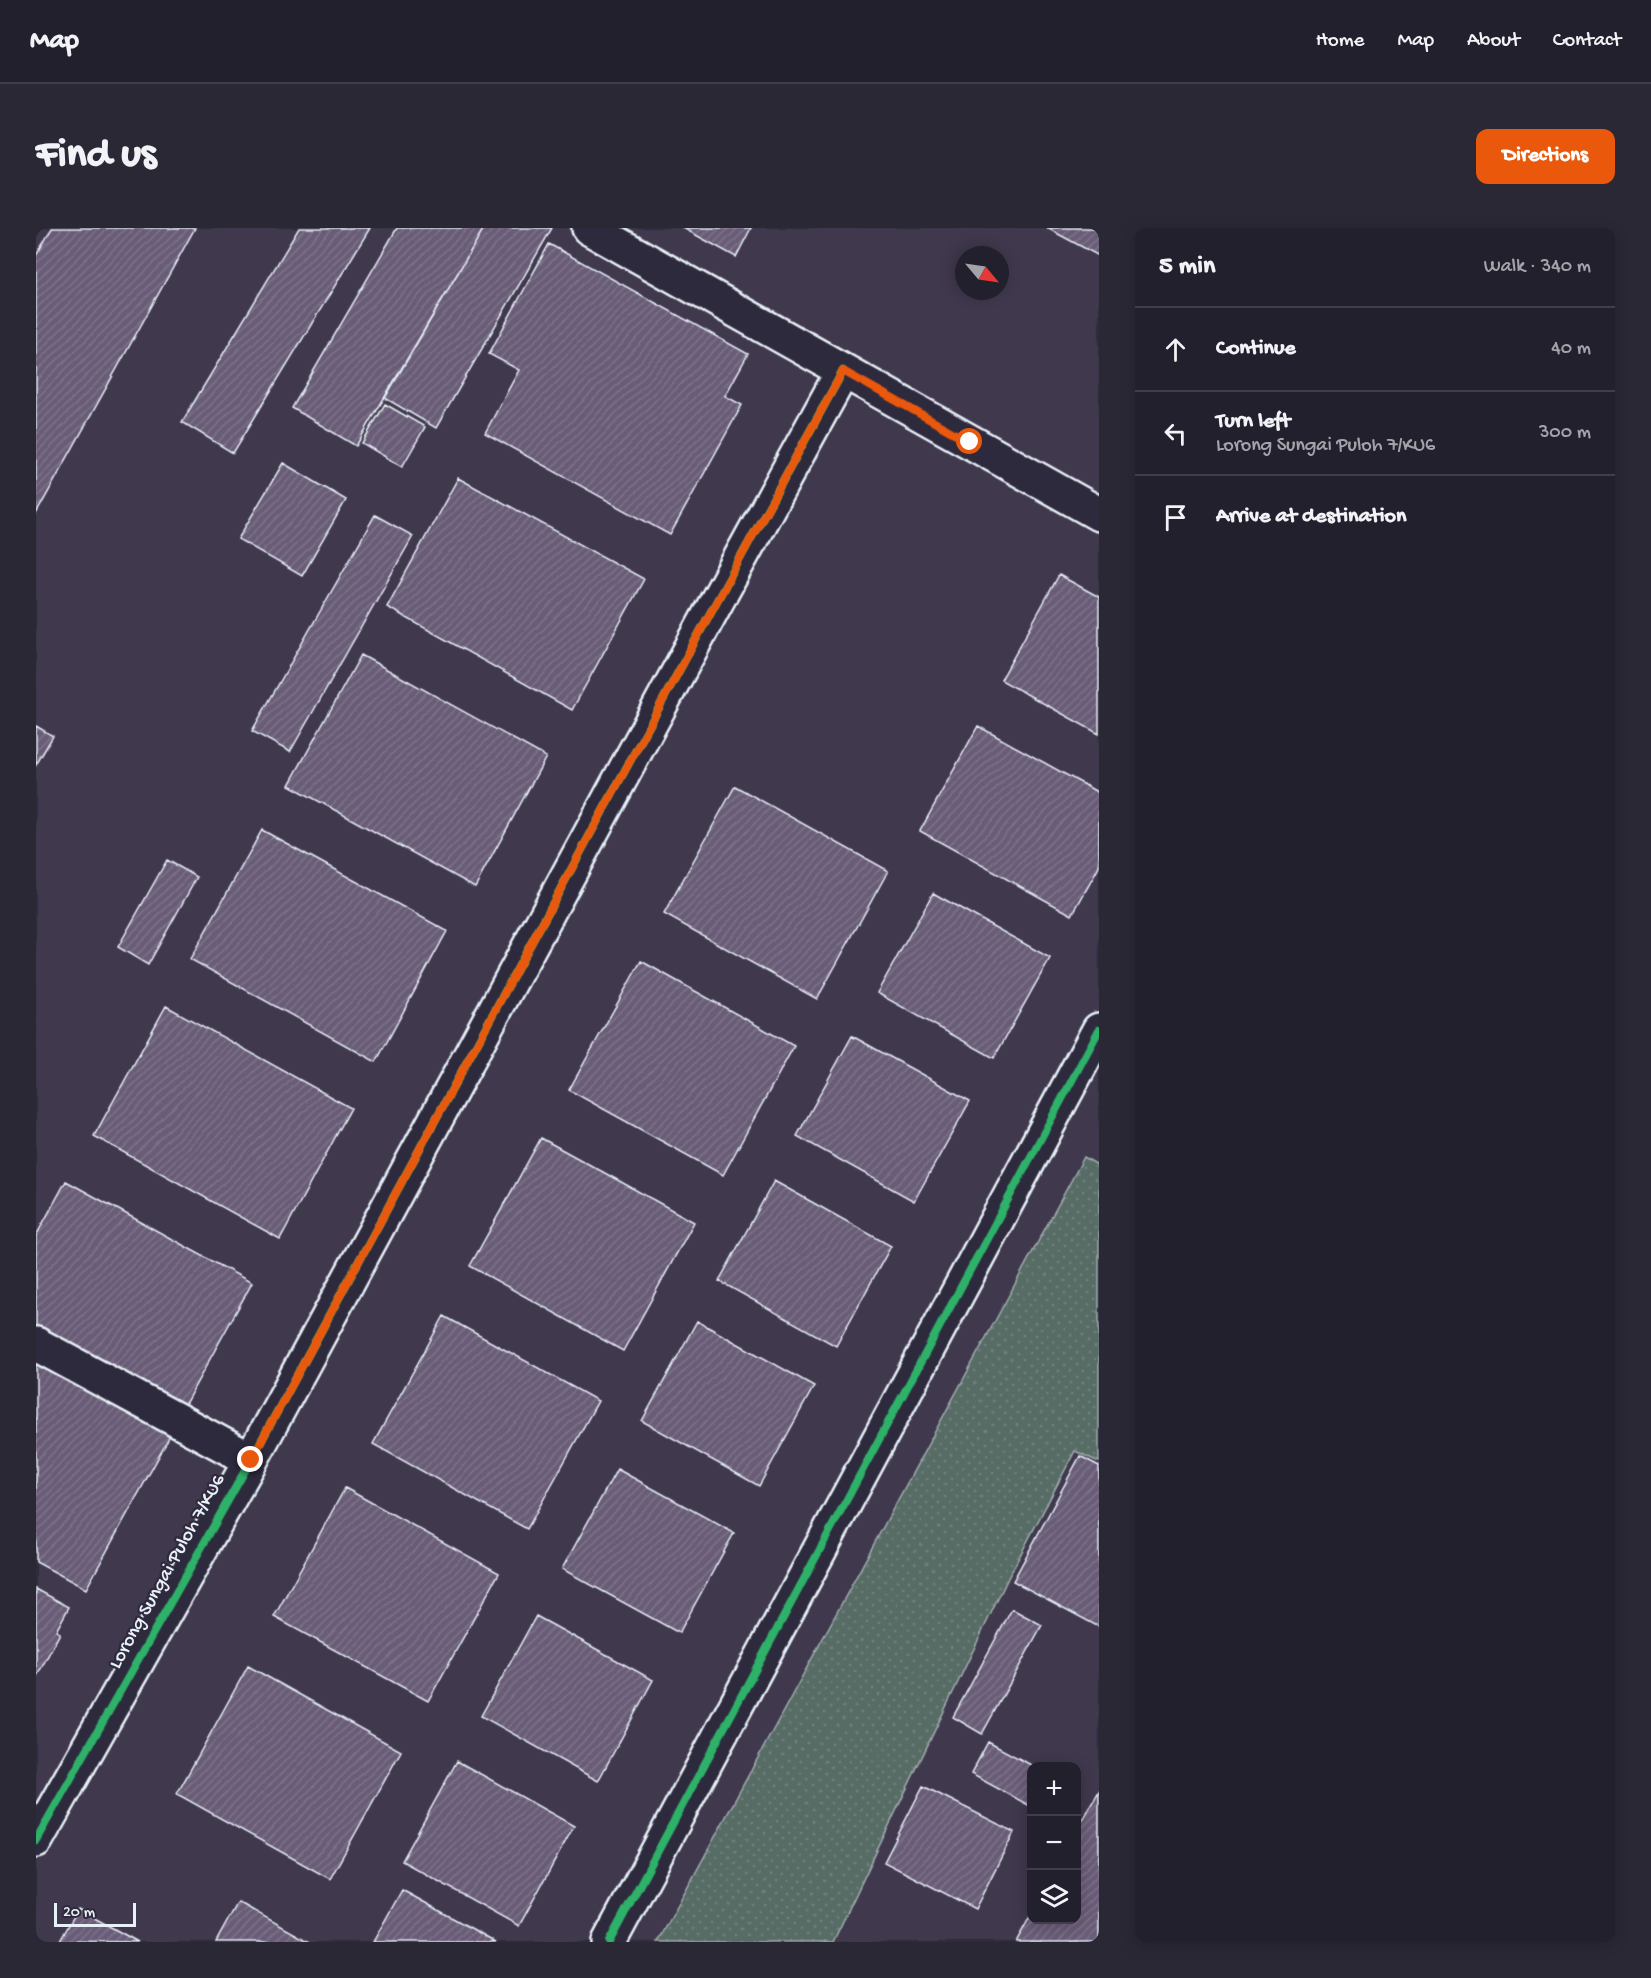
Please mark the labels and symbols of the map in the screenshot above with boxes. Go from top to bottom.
north arrow [955,246,1009,300]
route start [956,428,982,454]
route end [237,1446,263,1472]
street label: Lorong Sungai Puloh 7/KU6 [105,1470,232,1673]
scale bar [54,1900,136,1928]

